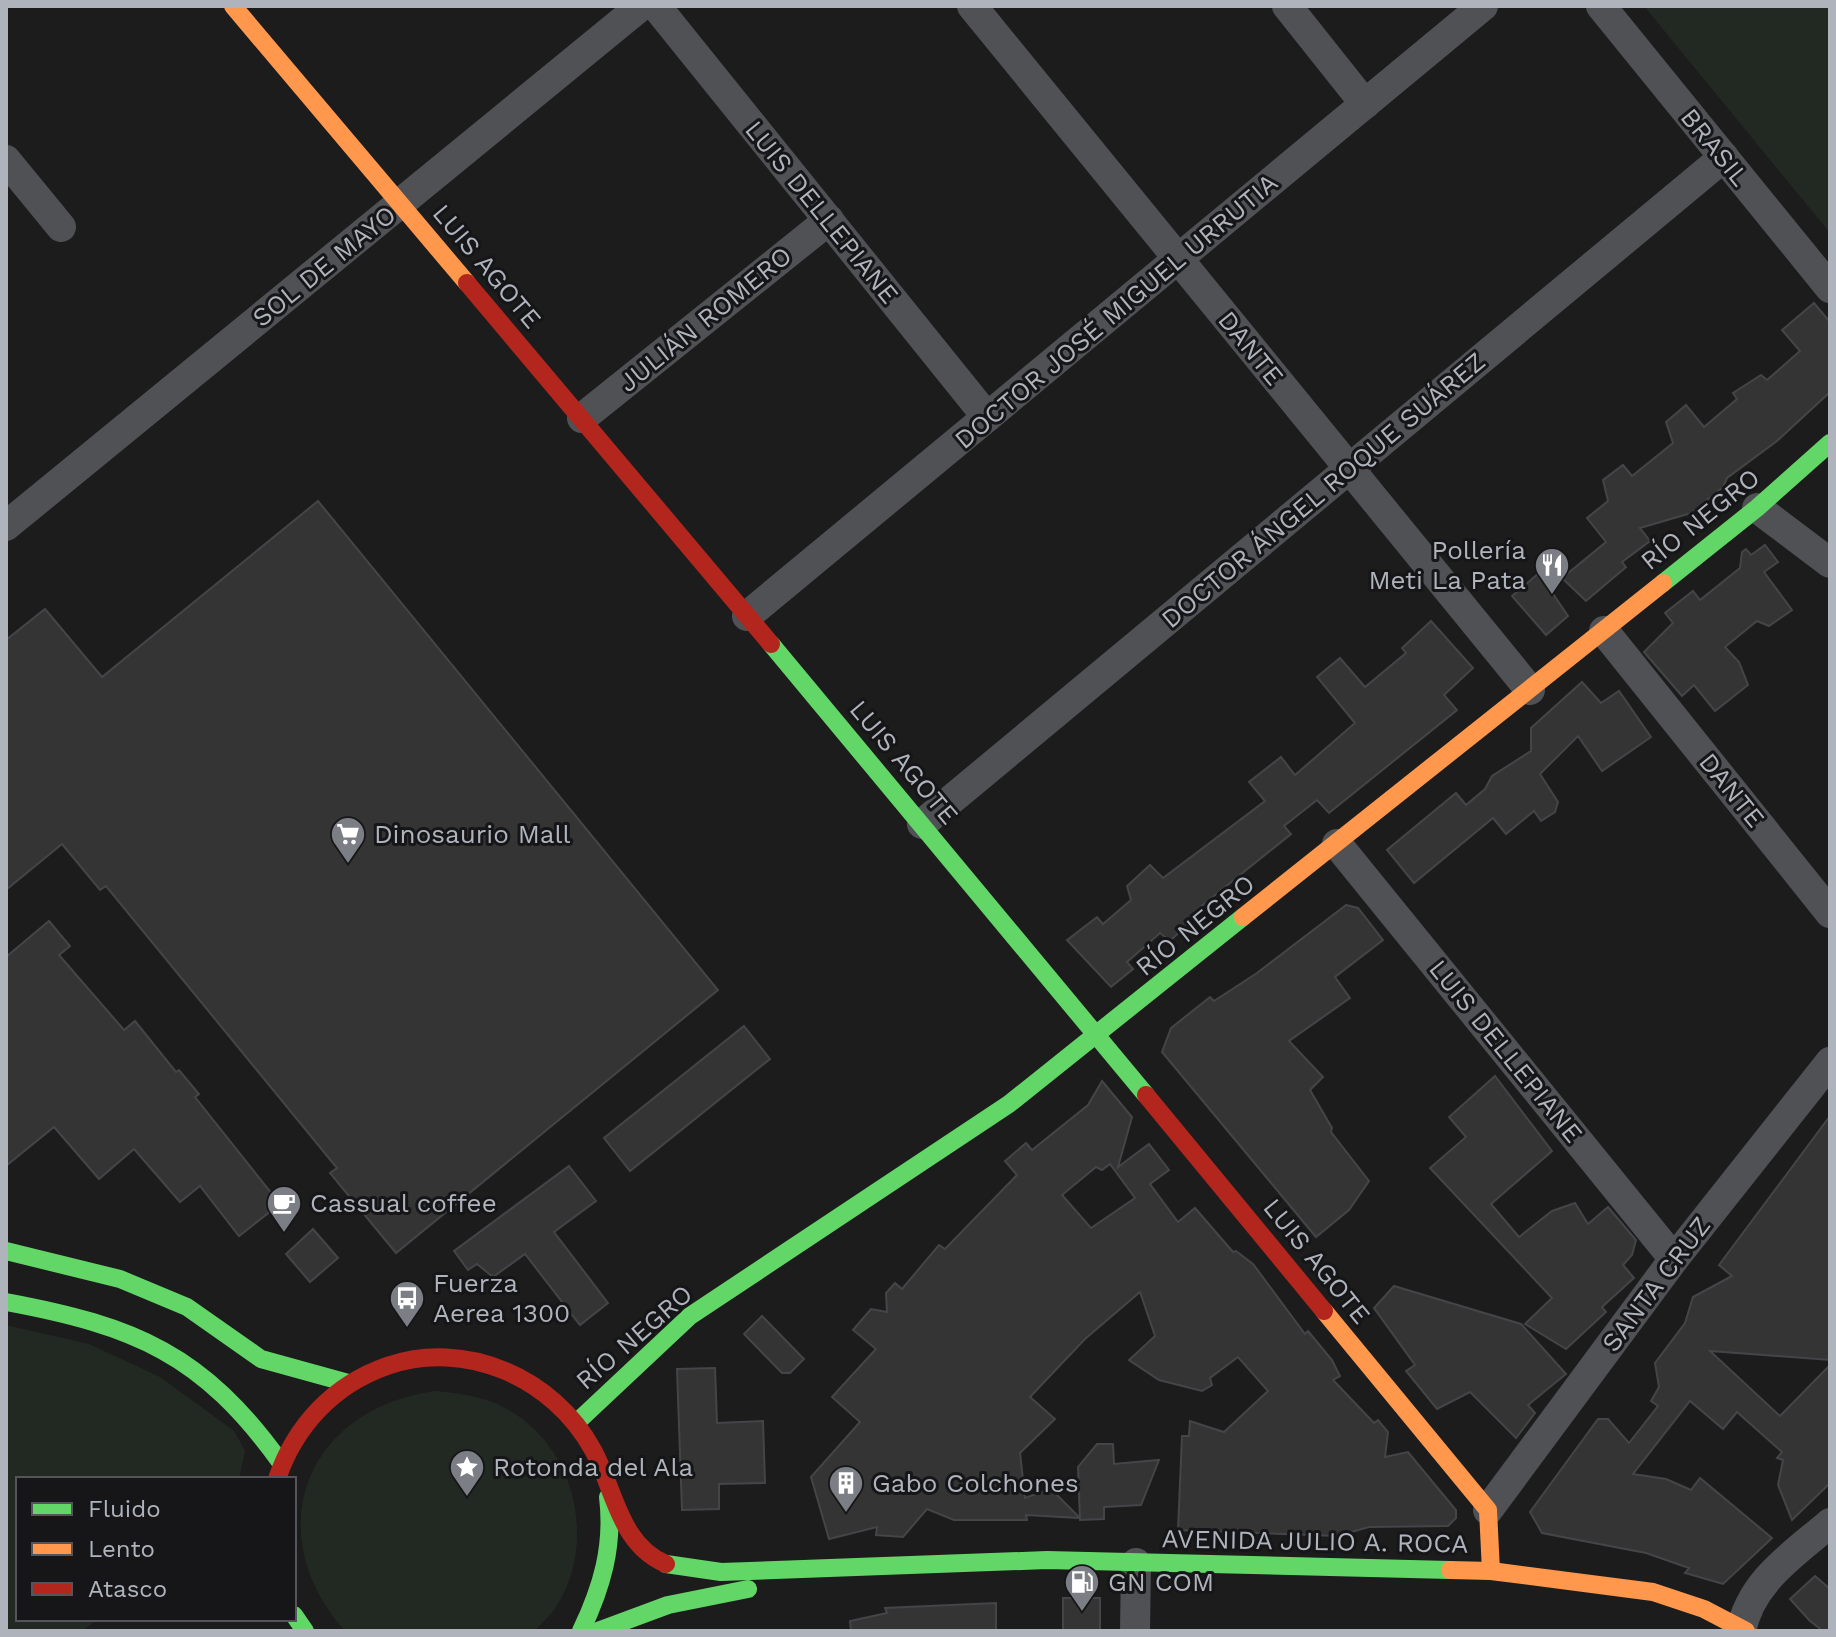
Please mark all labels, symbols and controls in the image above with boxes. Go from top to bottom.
street label: BRASIL [1675,102,1755,192]
street label: LUIS DELLEPIANE [739,115,905,309]
street label: DOCTOR JOSÉ MIGUEL URRUTIA [949,167,1283,455]
street label: LUIS AGOTE [427,198,547,334]
street label: SOL DE MAYO [246,199,402,333]
street label: JULIÁN ROMERO [613,240,797,398]
street label: DANTE [1212,305,1290,391]
street label: DOCTOR ÁNGEL ROQUE SUÁREZ [1155,346,1491,634]
street label: RÍO NEGRO [1635,462,1765,576]
place label: Pollería Meti La Pata [1369,535,1526,595]
restaurant icon: Pollería Meti La Pata [1533,546,1571,596]
street label: LUIS AGOTE [844,694,964,830]
street label: DANTE [1693,747,1771,833]
supermarket icon: Dinosaurio Mall [329,815,367,865]
place label: Dinosaurio Mall [374,819,570,849]
street label: RÍO NEGRO [1130,868,1260,982]
street label: LUIS DELLEPIANE [1423,954,1589,1148]
cafe icon: Cassual coffee [265,1184,303,1234]
place label: Cassual coffee [310,1188,497,1218]
street label: LUIS AGOTE [1257,1192,1377,1330]
street label: SANTA CRUZ [1596,1211,1716,1357]
place label: Fuerza Aerea 1300 [433,1268,570,1328]
street label: RÍO NEGRO [570,1278,698,1396]
bus stop icon: Fuerza Aerea 1300 [388,1279,426,1329]
place icon: Rotonda del Ala [448,1448,486,1498]
place label: Rotonda del Ala [493,1452,693,1482]
building icon: Gabo Colchones [827,1464,865,1514]
place label: Gabo Colchones [872,1468,1079,1498]
legend [16,1477,296,1621]
text: Fluido [88,1495,161,1523]
street label: AVENIDA JULIO A. ROCA [1161,1523,1469,1559]
text: Lento [88,1535,155,1563]
fuel station icon: GN COM [1063,1563,1101,1613]
place label: GN COM [1108,1567,1214,1597]
text: Atasco [88,1575,167,1603]

